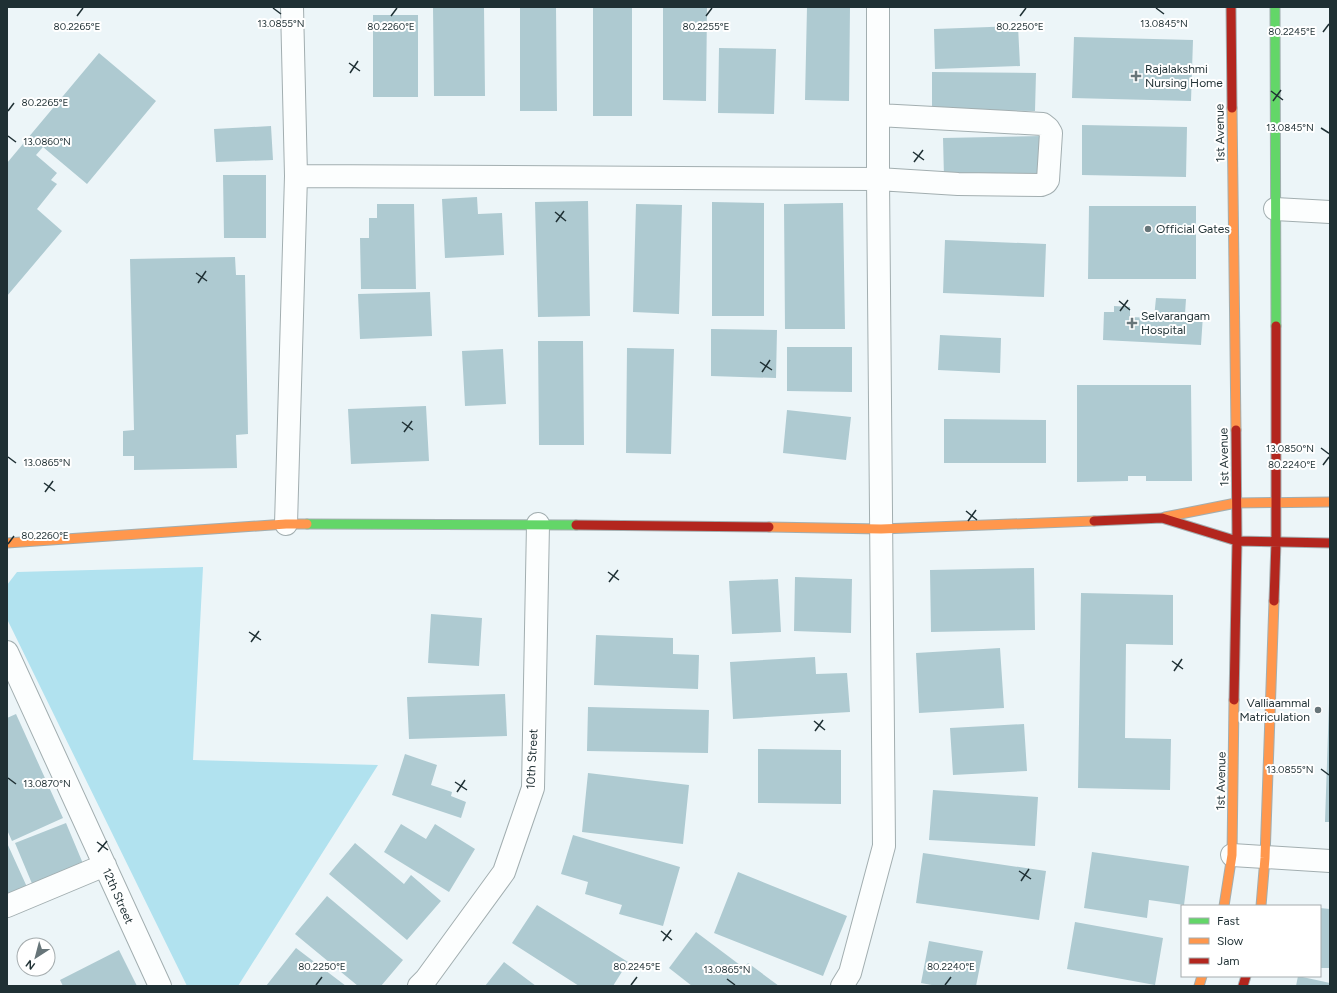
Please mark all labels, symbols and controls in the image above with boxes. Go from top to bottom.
text: 13.0855°N [257,17,305,30]
text: 13.0845°N [1140,17,1188,30]
text: 80.2265°E [54,20,100,33]
text: 80.2260°E [367,20,415,33]
text: 80.2255°E [683,20,730,33]
text: 80.2250°E [996,20,1044,33]
text: 80.2245°E [1268,25,1316,38]
place label: Rajalakshmi Nursing Home [1145,62,1223,90]
marker: Rajalakshmi Nursing Home [1130,70,1142,82]
text: 80.2265°E [22,96,68,109]
street label: 1st Avenue [1212,103,1228,162]
text: 13.0845°N [1266,121,1314,134]
text: 13.0860°N [23,135,71,148]
place label: Official Gates [1156,222,1230,236]
marker: Official Gates [1143,224,1153,234]
place label: Selvarangam Hospital [1141,309,1210,337]
marker: Selvarangam Hospital [1126,317,1138,329]
street label: 1st Avenue [1216,427,1232,486]
text: 13.0850°N [1266,442,1314,455]
text: 13.0865°N [23,456,71,469]
text: 80.2240°E [1268,458,1316,471]
text: 80.2260°E [21,529,69,542]
place label: Valliaammal Matriculation [1239,696,1310,724]
marker: Valliaammal Matriculation [1313,705,1323,715]
street label: 10th Street [523,728,541,790]
street label: 1st Avenue [1213,751,1229,810]
text: 13.0855°N [1266,763,1314,776]
text: 13.0870°N [23,777,71,790]
street label: 12th Street [100,866,137,926]
legend [1181,905,1321,977]
text: Fast [1217,914,1240,928]
text: Slow [1217,934,1244,948]
north arrow [16,937,56,977]
text: Jam [1217,954,1240,968]
text: N [23,957,38,972]
text: 80.2250°E [298,960,346,973]
text: 80.2245°E [613,960,661,973]
text: 80.2240°E [927,960,975,973]
text: 13.0865°N [703,963,751,976]

